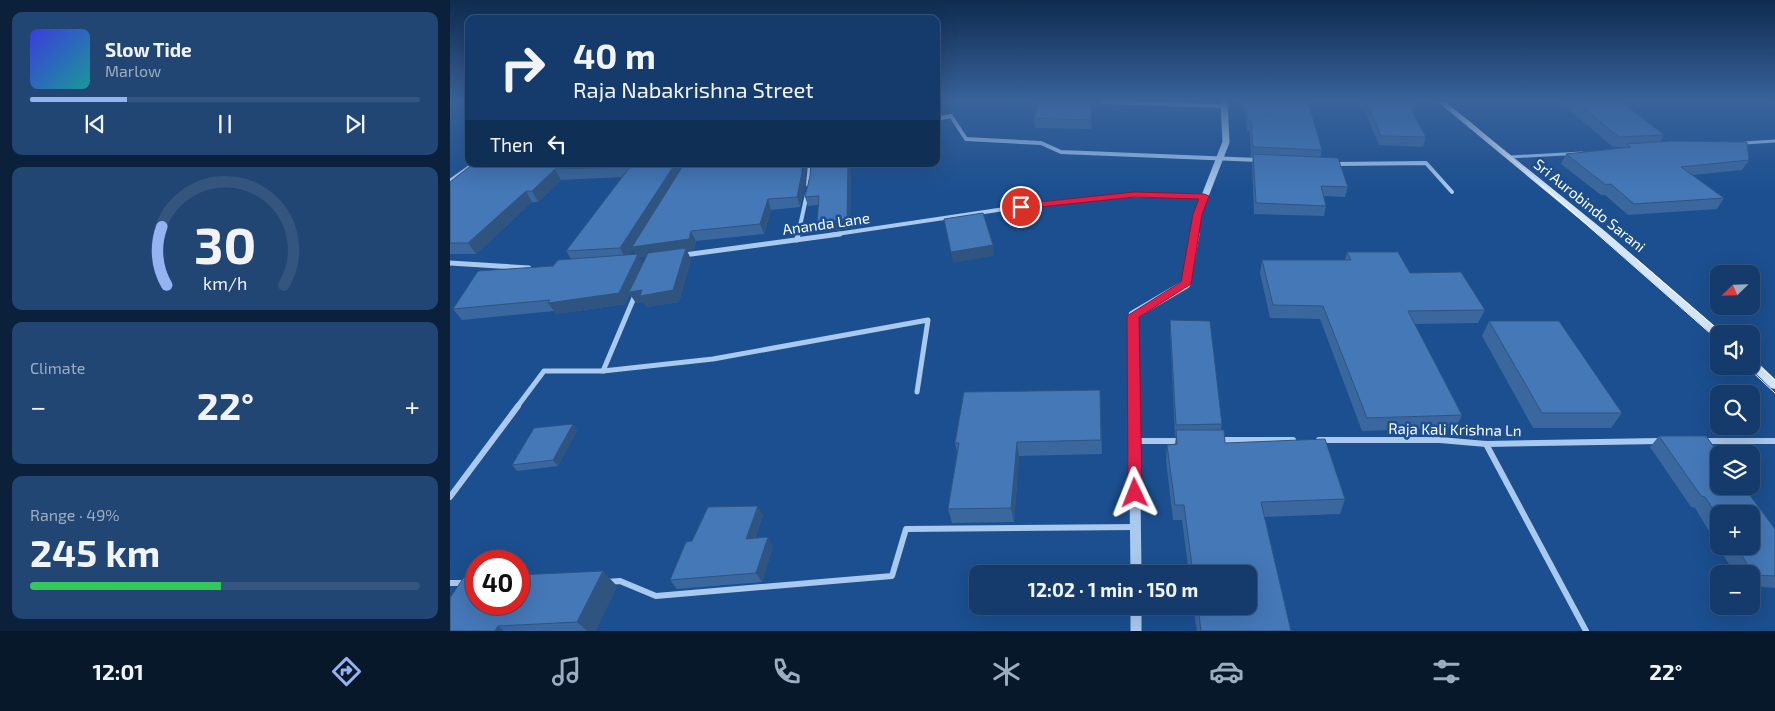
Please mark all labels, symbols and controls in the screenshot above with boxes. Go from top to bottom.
text: 40 m [573,34,656,76]
icon: right [490,35,555,100]
text: Slow Tide [105,38,192,61]
text: Marlow [105,61,161,80]
text: Raja Nabakrishna Street [573,76,814,102]
icon: previous [81,110,109,138]
icon: pause [211,110,239,138]
icon: next [341,110,369,138]
icon: left [543,130,571,158]
text: Then [490,133,533,156]
street label: Sri Aurobindo Sarani [1531,155,1649,255]
pin [1000,186,1042,228]
icon: arrive [1007,193,1035,221]
street label: Ananda Lane [781,208,871,238]
text: 30 [194,212,256,274]
north arrow [1710,265,1760,315]
map controls [1710,265,1760,615]
text: km/h [203,272,247,294]
button: sound [1710,325,1760,375]
text: Climate [30,358,85,377]
text: 22° [197,382,254,428]
button: search [1710,385,1760,435]
text: − [30,389,46,423]
text: + [405,389,420,423]
street label: Raja Kali Krishna Ln [1388,419,1522,440]
button: layers [1710,445,1760,495]
position arrow [1108,466,1160,518]
text: Range · 49% [30,505,120,524]
button: + [1710,505,1760,555]
text: 245 km [30,529,160,575]
speed limit sign: 40 [465,550,530,615]
button: − [1710,565,1760,615]
text: 12:02 · 1 min · 150 m [1028,578,1198,601]
icon: directions [329,654,364,689]
icon: music [549,654,584,689]
icon: phone [769,654,804,689]
icon: climate [989,654,1024,689]
icon: car [1209,654,1244,689]
icon: filters [1429,654,1464,689]
text: 12:01 [93,658,144,684]
text: 22° [1649,658,1682,684]

